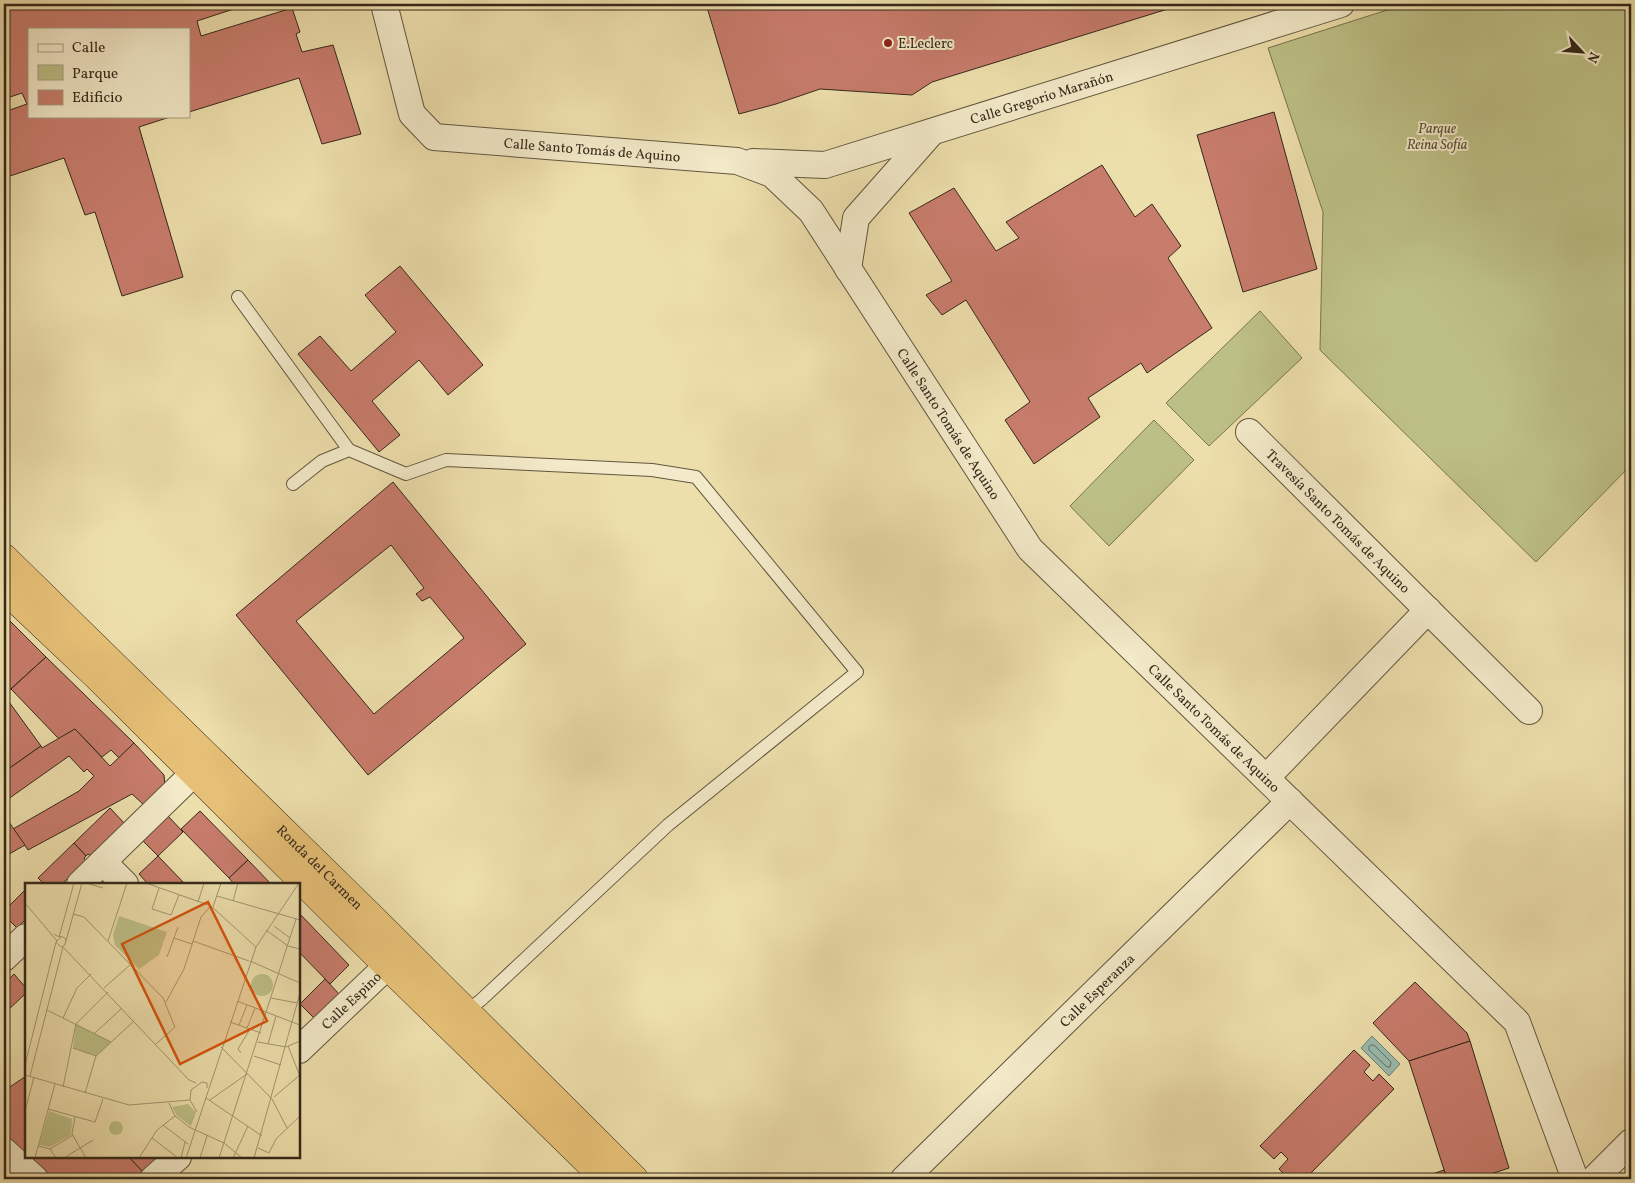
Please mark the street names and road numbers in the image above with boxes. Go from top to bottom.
street label: Calle Gregorio Marañón [968,68,1116,130]
street label: Calle Santo Tomás de Aquino [503,135,681,167]
street label: Calle Santo Tomás de Aquino [892,345,1004,504]
street label: Travesía Santo Tomás de Aquino [1261,446,1414,598]
street label: Calle Santo Tomás de Aquino [1143,661,1283,798]
street label: Ronda del Carmen [272,822,366,915]
street label: Calle Esperanza [1056,950,1140,1032]
street label: Calle Espino [318,968,386,1035]

